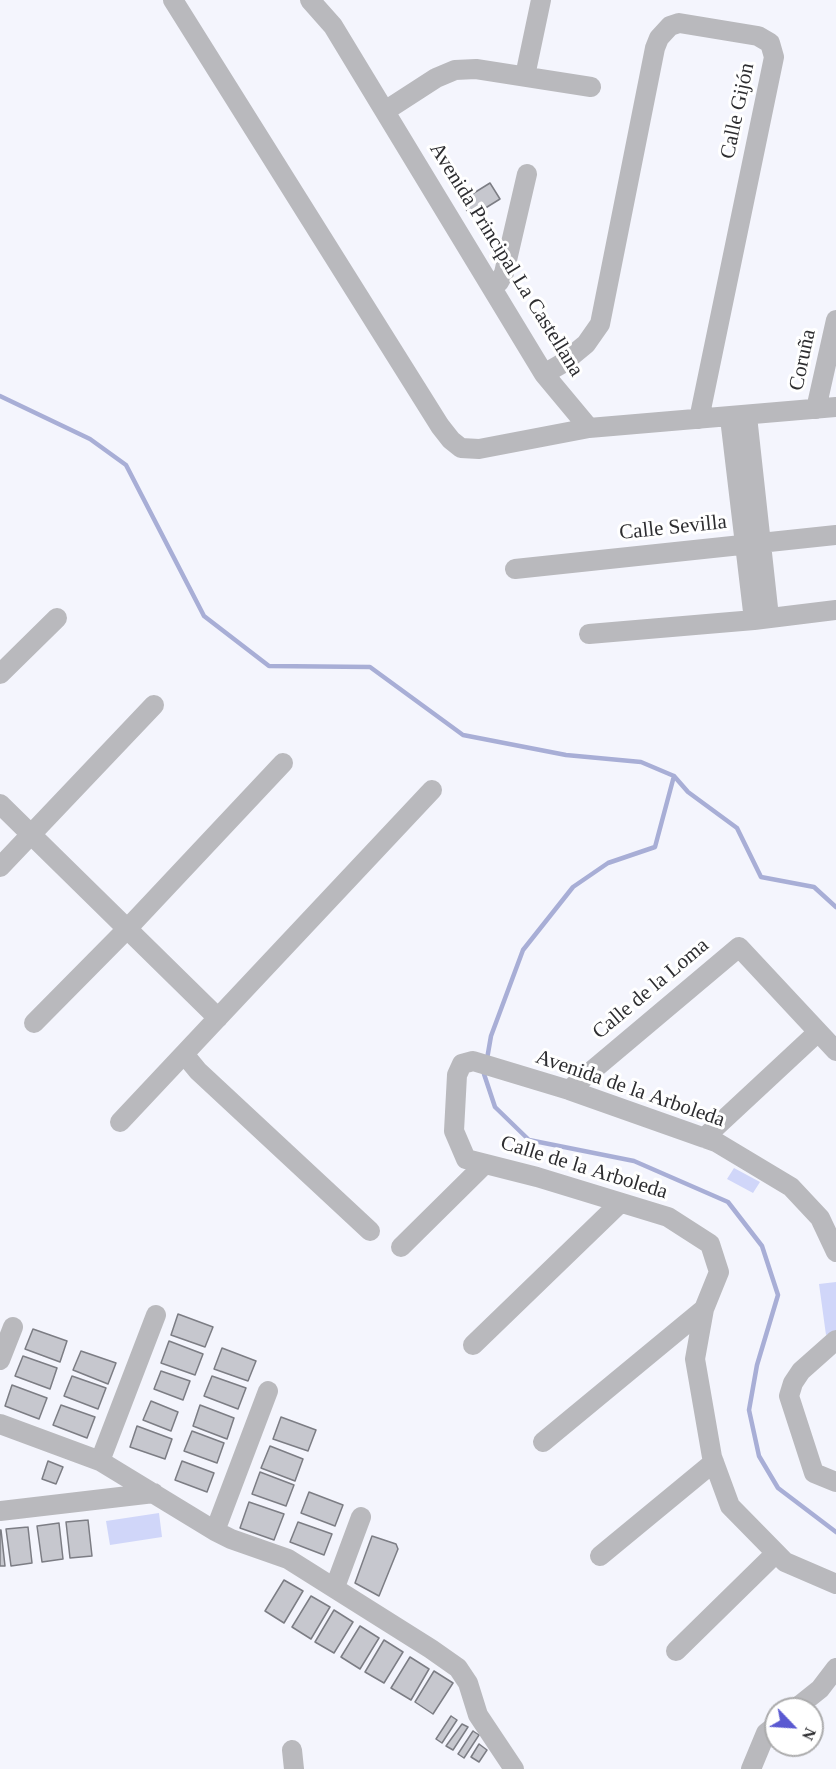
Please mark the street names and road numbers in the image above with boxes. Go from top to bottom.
street label: Calle Gijón [716,61,760,161]
street label: Avenida Principal La Castellana [424,139,588,381]
street label: Coruña [784,327,822,393]
street label: Calle Sevilla [618,510,728,546]
street label: Calle de la Loma [588,933,714,1045]
street label: Avenida de la Arboleda [532,1045,728,1133]
street label: Calle de la Arboleda [498,1131,670,1205]

